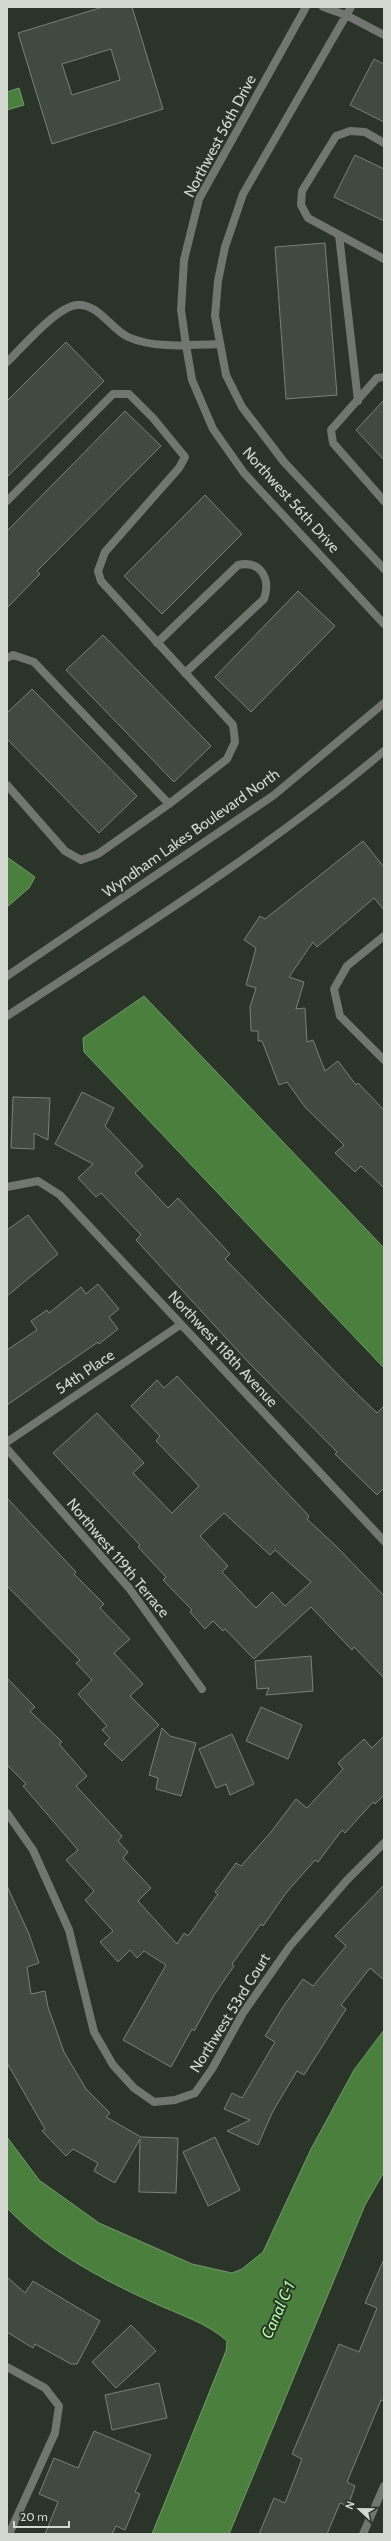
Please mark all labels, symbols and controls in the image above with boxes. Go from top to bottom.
street label: Northwest 56th Drive [180,71,260,200]
street label: Northwest 56th Drive [239,443,344,557]
street label: Wyndham Lakes Boulevard North [99,765,283,901]
street label: Northwest 118th Avenue [164,1287,282,1411]
street label: 54th Place [52,1346,118,1398]
street label: Northwest 119th Terrace [63,1495,173,1621]
street label: Northwest 53rd Court [186,1950,274,2076]
water label: Canal C-1 [257,2279,299,2341]
north arrow [339,2489,379,2529]
text: N [342,2499,358,2511]
scale bar [14,2503,69,2529]
text: 20 m [20,2509,48,2524]

